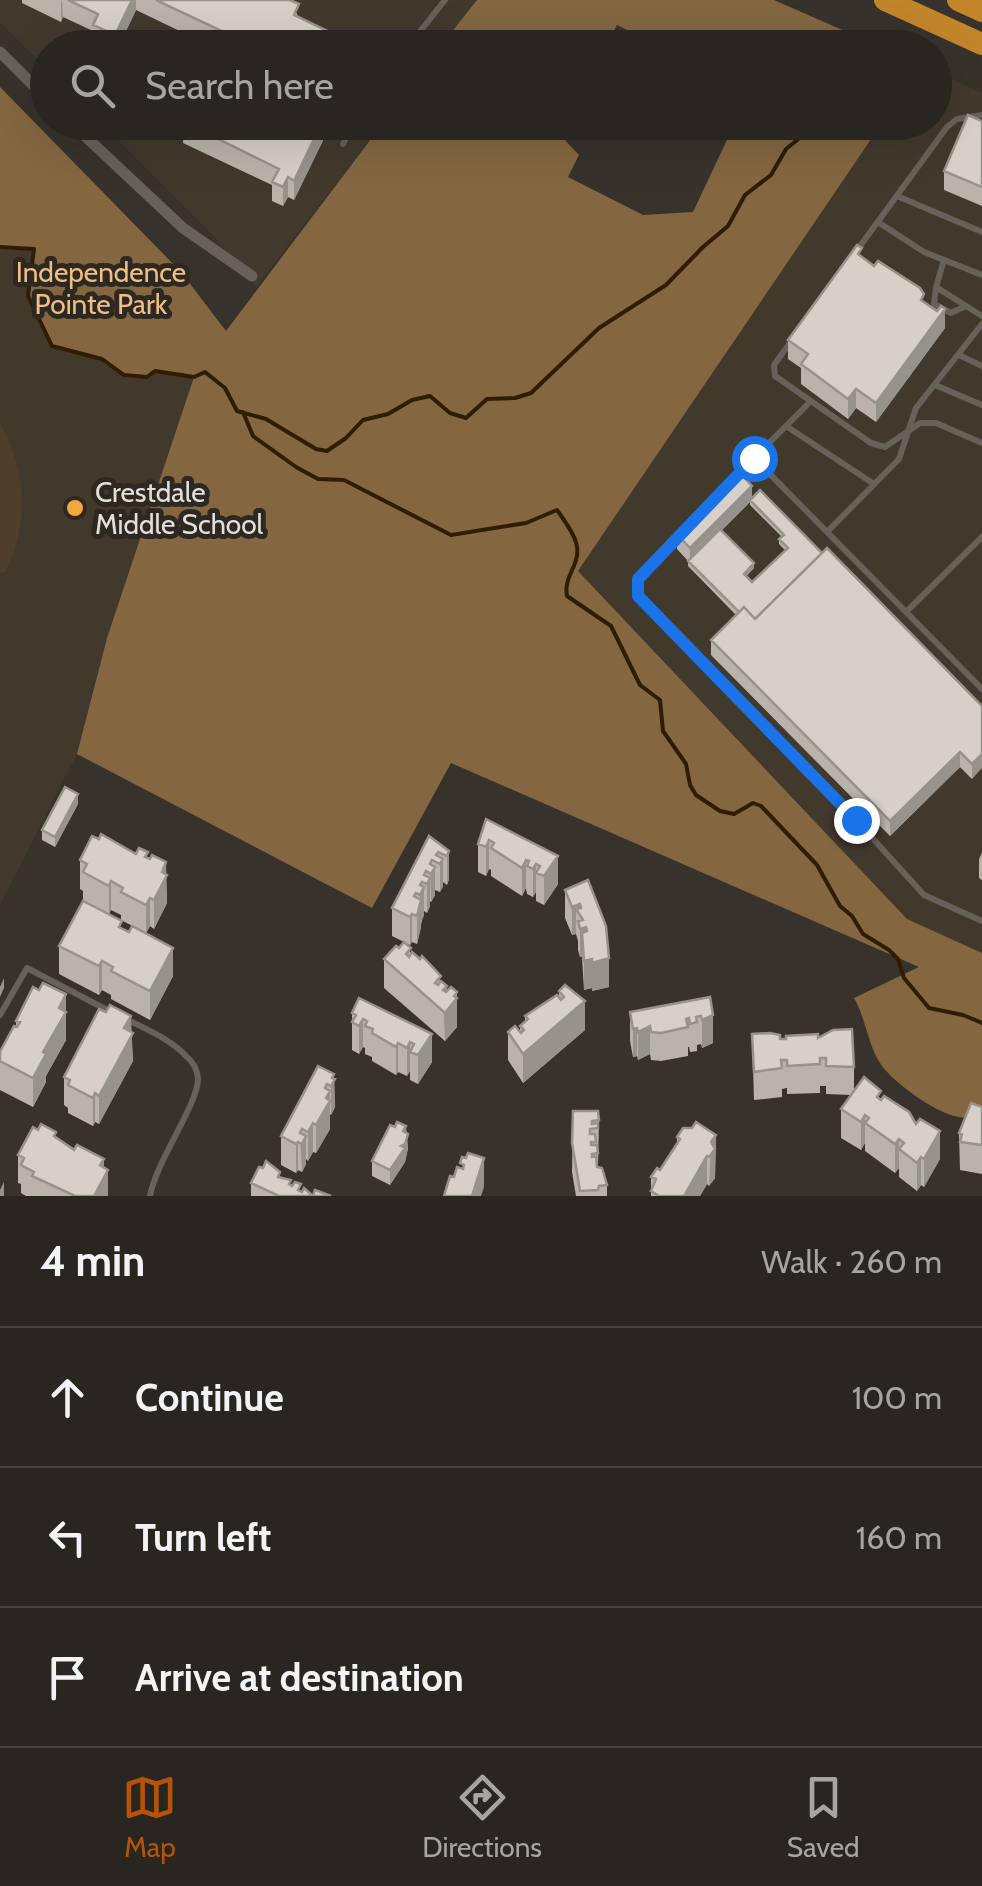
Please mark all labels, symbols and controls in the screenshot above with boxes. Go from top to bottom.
search box [30,30,952,140]
icon: search [65,58,120,113]
text: Search here [145,62,334,109]
park label: Independence Pointe Park [16,255,186,321]
route start [732,436,778,482]
place label: Crestdale Middle School [95,475,264,541]
marker: Crestdale Middle School [64,497,86,519]
route end [834,798,880,844]
text: 4 min [40,1235,145,1287]
text: Walk · 260 m [761,1242,942,1281]
icon: ahead [40,1370,95,1425]
text: Continue [135,1374,284,1421]
text: 100 m [852,1378,942,1417]
icon: left [40,1510,95,1565]
text: Turn left [135,1514,271,1561]
text: 160 m [856,1518,942,1557]
icon: arrive [40,1650,95,1705]
text: Arrive at destination [135,1654,464,1701]
tab: Map [122,1770,177,1864]
tab: Directions [422,1770,542,1864]
tab: Saved [787,1770,860,1864]

